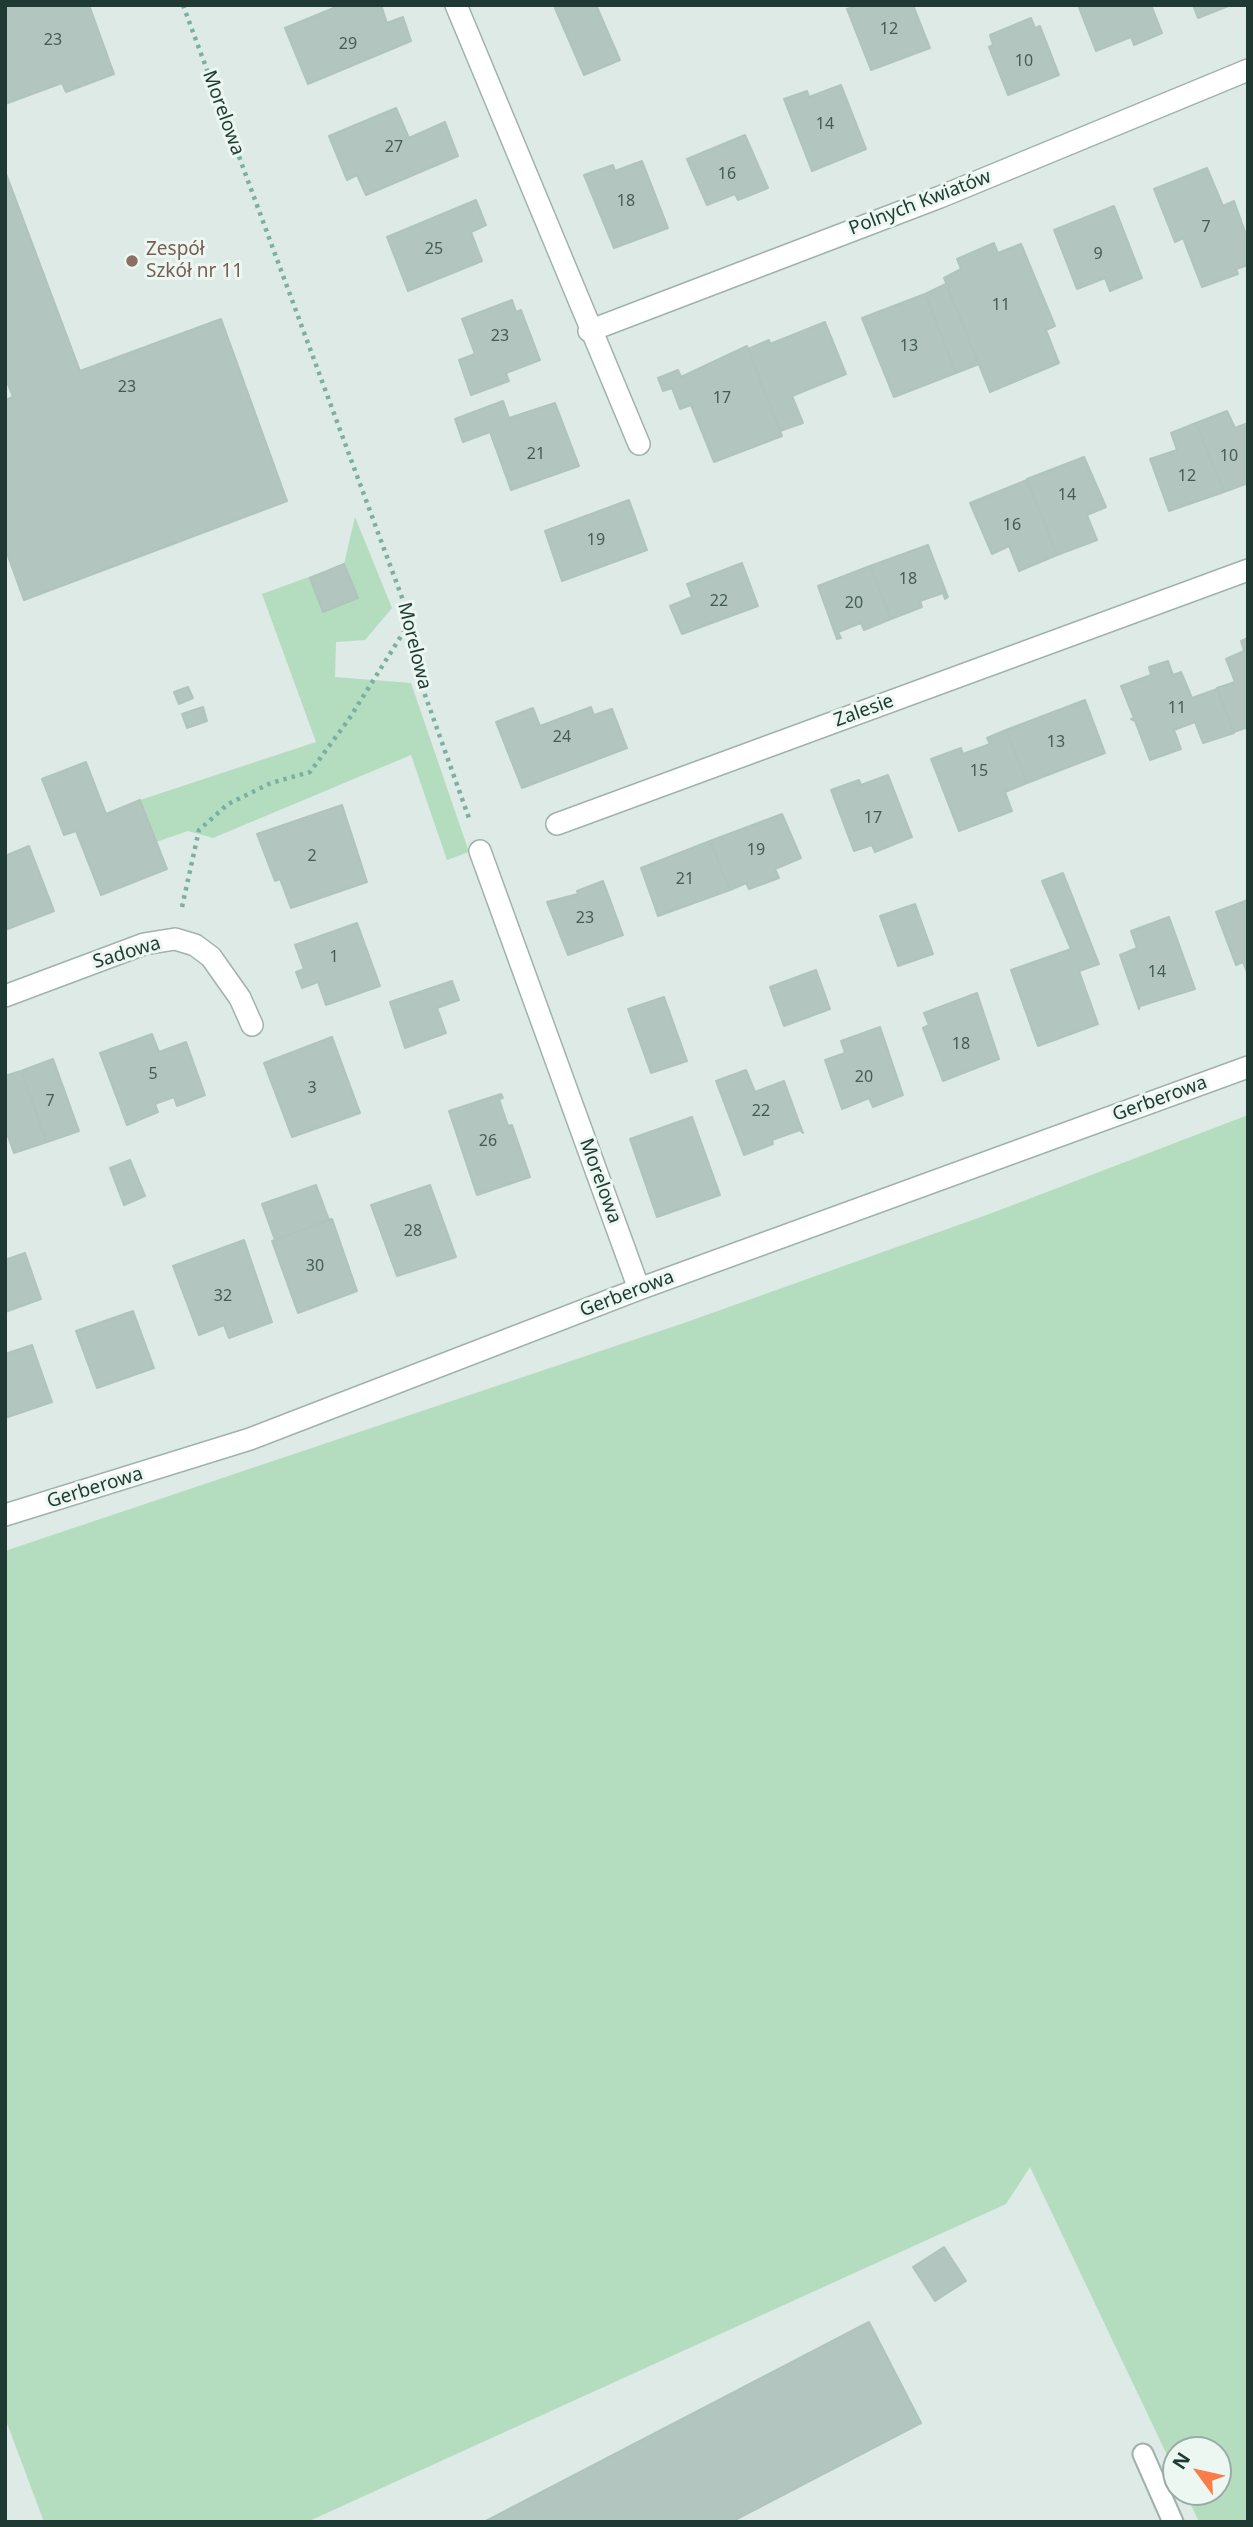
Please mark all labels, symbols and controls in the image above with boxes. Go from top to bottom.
house number: 12 [880,19,898,39]
house number: 23 [44,30,62,50]
house number: 29 [339,34,357,54]
house number: 10 [1015,51,1033,71]
street label: Morelowa [197,68,249,158]
house number: 14 [816,114,834,134]
house number: 27 [385,137,403,157]
house number: 16 [718,164,736,184]
street label: Polnych Kwiatów [846,165,994,241]
house number: 18 [617,191,635,211]
house number: 7 [1201,217,1211,237]
place label: Zespół Szkół nr 11 [146,239,243,283]
house number: 25 [425,239,443,259]
house number: 9 [1093,244,1103,264]
marker: Zespół Szkół nr 11 [124,253,140,269]
house number: 11 [992,295,1010,315]
house number: 23 [491,326,509,346]
house number: 13 [900,336,918,356]
house number: 23 [118,377,136,397]
house number: 17 [713,388,731,408]
house number: 21 [527,444,545,464]
house number: 10 [1220,446,1238,466]
house number: 12 [1178,466,1196,486]
house number: 14 [1058,485,1076,505]
house number: 16 [1003,515,1021,535]
house number: 19 [587,530,605,550]
house number: 18 [899,569,917,589]
house number: 22 [710,591,728,611]
house number: 20 [845,593,863,613]
street label: Morelowa [392,600,436,692]
street label: Zalesie [831,690,897,732]
house number: 11 [1168,698,1186,718]
house number: 24 [553,727,571,747]
house number: 13 [1047,732,1065,752]
house number: 15 [970,761,988,781]
house number: 17 [864,808,882,828]
house number: 19 [747,840,765,860]
house number: 2 [307,846,317,866]
house number: 21 [676,869,694,889]
house number: 23 [576,908,594,928]
street label: Sadowa [90,932,164,974]
house number: 1 [329,947,339,967]
house number: 14 [1148,962,1166,982]
house number: 18 [952,1034,970,1054]
house number: 5 [148,1064,158,1084]
house number: 20 [855,1067,873,1087]
street label: Gerberowa [1110,1071,1210,1127]
house number: 3 [307,1078,317,1098]
house number: 7 [45,1091,55,1111]
house number: 22 [752,1101,770,1121]
house number: 26 [479,1131,497,1151]
street label: Morelowa [574,1136,626,1226]
house number: 28 [404,1221,422,1241]
house number: 30 [306,1256,324,1276]
street label: Gerberowa [577,1266,677,1322]
house number: 32 [214,1286,232,1306]
street label: Gerberowa [44,1463,146,1513]
north arrow [1162,2436,1232,2506]
text: N [1166,2447,1196,2474]

